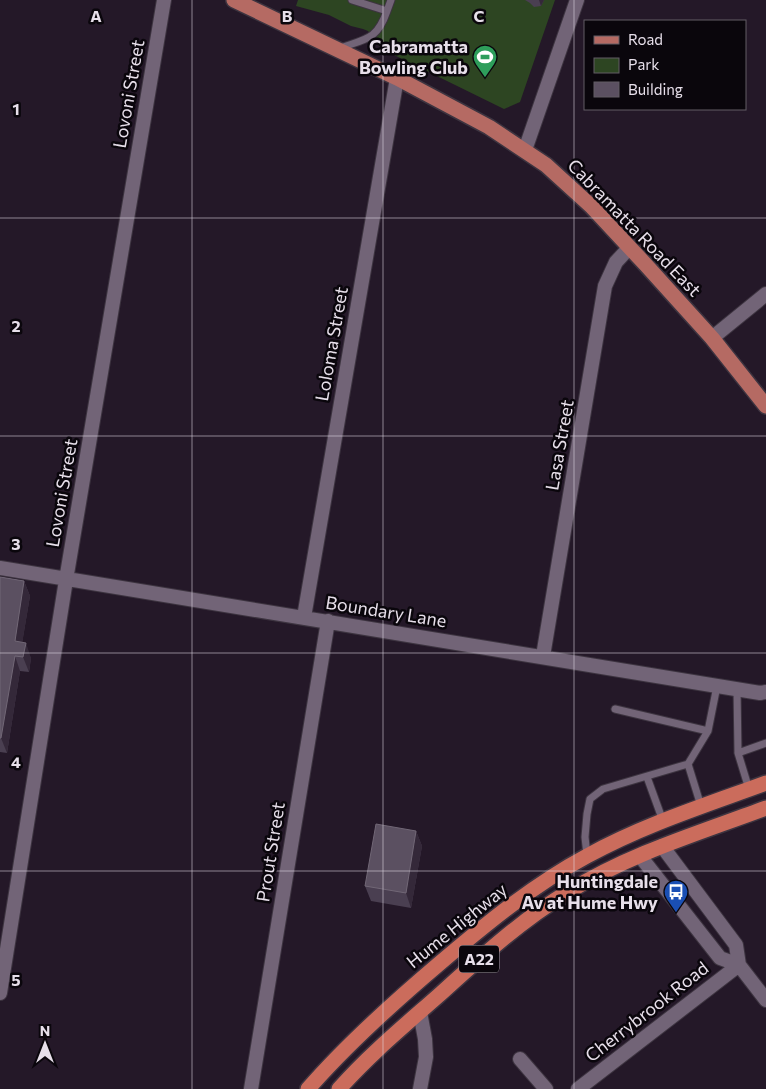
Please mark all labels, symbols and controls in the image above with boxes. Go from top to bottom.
text: A [90,6,102,25]
text: B [282,6,293,25]
text: C [474,6,485,25]
legend [584,20,746,110]
text: Road [628,30,663,48]
place label: Cabramatta Bowling Club [359,35,468,78]
street label: Lovoni Street [108,38,148,150]
sports icon: Cabramatta Bowling Club [472,44,498,78]
text: Park [628,55,659,73]
text: Building [628,80,683,98]
text: 1 [12,99,20,118]
street label: Cabramatta Road East [563,154,706,301]
street label: Loloma Street [310,285,352,403]
text: 2 [11,316,21,335]
street label: Lasa Street [540,398,578,492]
street label: Lovoni Street [41,437,81,549]
text: 3 [11,534,21,553]
street label: Boundary Lane [324,591,448,631]
text: 4 [11,752,21,771]
street label: Prout Street [251,800,289,903]
place label: Huntingdale Av at Hume Hwy [521,870,658,913]
street label: Hume Highway [402,878,511,972]
bus stop icon: Huntingdale Av at Hume Hwy [663,879,689,913]
road number: A22 [459,946,499,972]
street label: Cherrybrook Road [580,956,712,1066]
text: 5 [11,970,21,989]
north arrow [20,1019,70,1069]
text: N [40,1022,50,1039]

